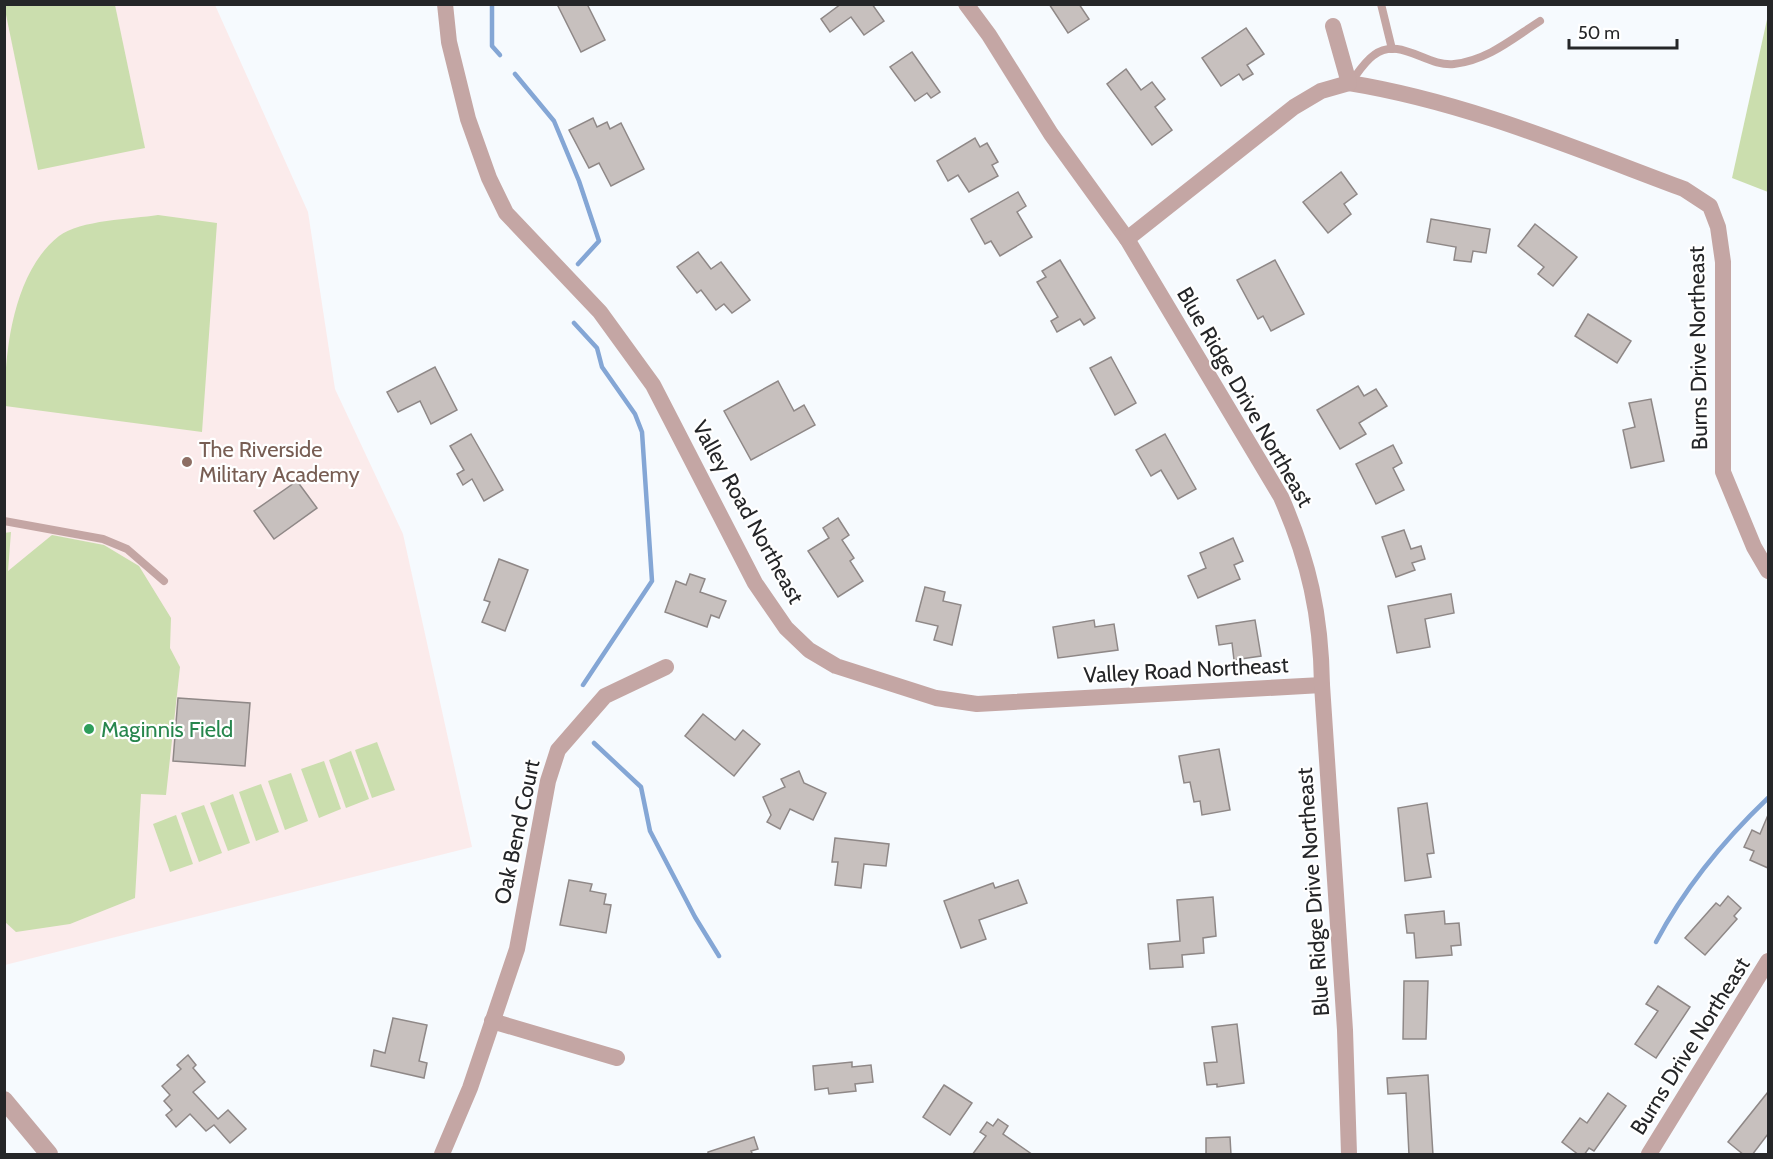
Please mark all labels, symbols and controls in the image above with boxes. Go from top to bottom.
scale bar [1569,12,1677,50]
text: 50 m [1578,22,1620,44]
street label: Burns Drive Northeast [1683,245,1713,450]
street label: Blue Ridge Drive Northeast [1171,282,1319,512]
street label: Valley Road Northeast [686,416,810,609]
place label: The Riverside Military Academy [199,436,360,488]
marker: The Riverside Military Academy [180,455,194,469]
street label: Valley Road Northeast [1083,651,1290,689]
place label: Maginnis Field [101,716,233,743]
marker: Maginnis Field [82,722,96,736]
street label: Oak Bend Court [488,757,546,907]
street label: Blue Ridge Drive Northeast [1291,766,1335,1017]
street label: Burns Drive Northeast [1624,952,1756,1140]

